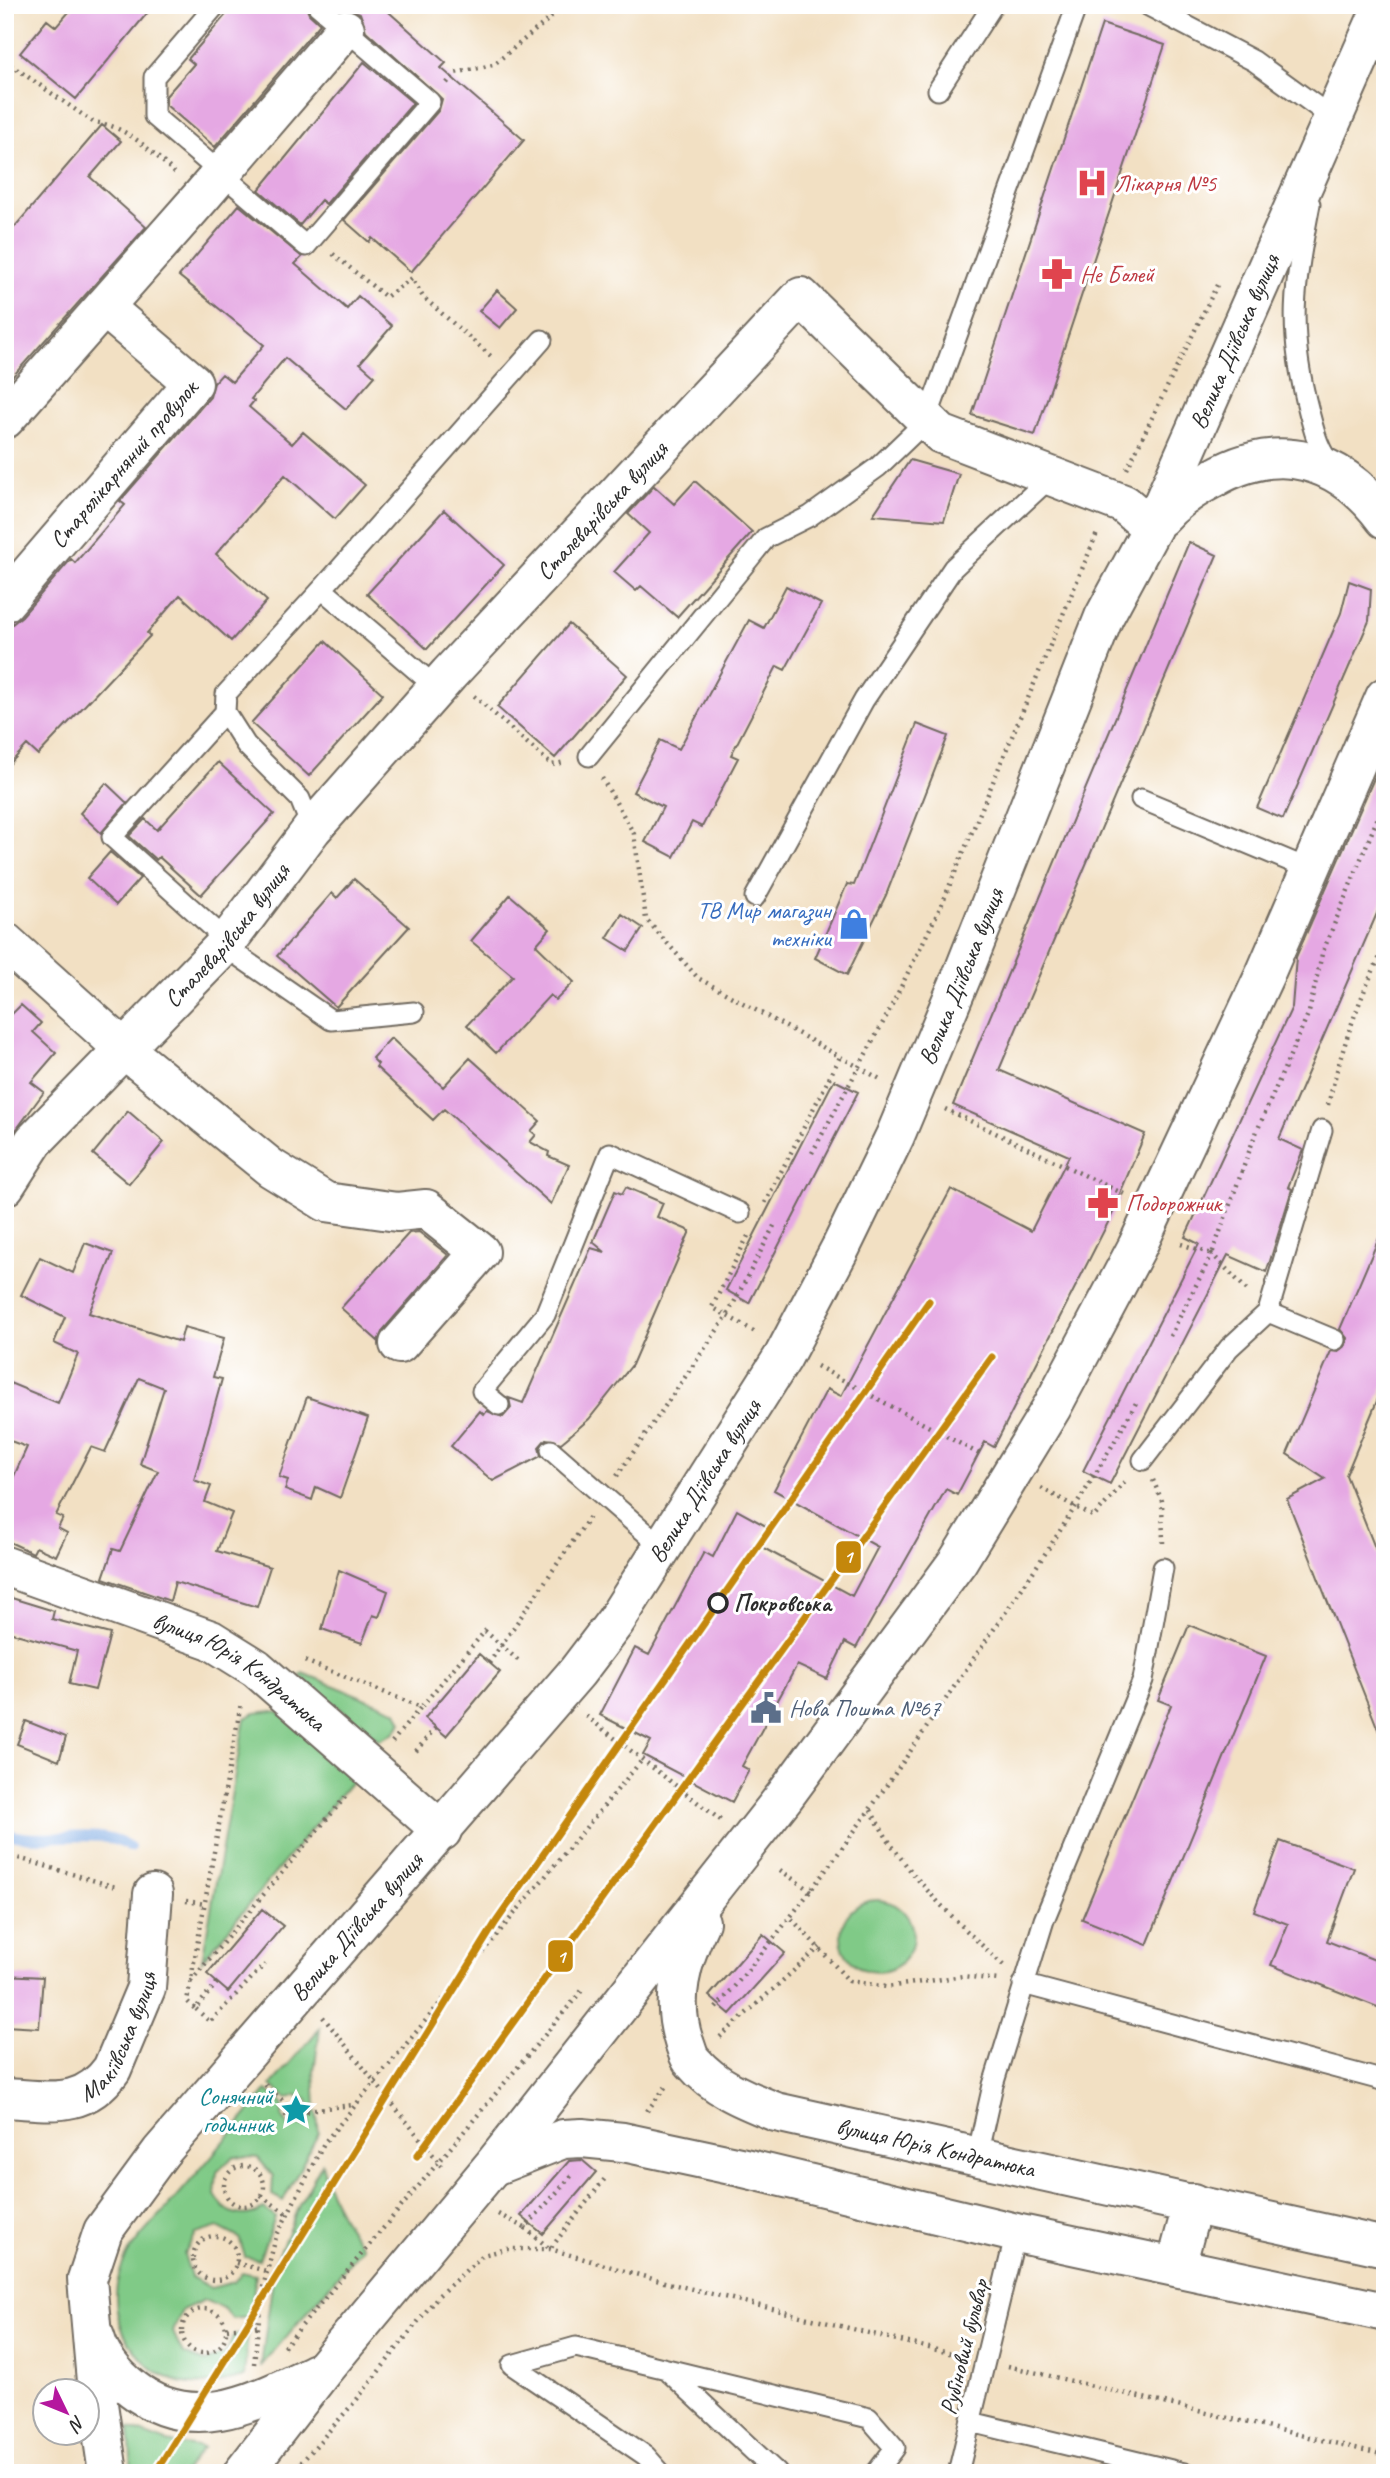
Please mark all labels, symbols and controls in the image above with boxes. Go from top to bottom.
hospital icon: Лікарня №5 [1075,166,1109,200]
place label: Лікарня №5 [1115,168,1217,198]
street label: Велика Діївська вулиця [1183,248,1287,433]
pharmacy icon: Не Болей [1040,257,1074,291]
place label: Не Болей [1080,259,1156,289]
street label: Старолікарняний провулок [43,372,206,554]
street label: Сталеварівська вулиця [530,433,675,586]
street label: Сталеварівська вулиця [158,856,297,1014]
street label: Велика Діївська вулиця [911,883,1011,1069]
place label: ТВ Мир магазин техніки [697,895,833,953]
shop icon: ТВ Мир магазин техніки [837,907,871,941]
pharmacy icon: Подорожник [1086,1186,1120,1220]
place label: Подорожник [1126,1188,1224,1218]
street label: Велика Діївська вулиця [641,1392,768,1568]
line badge: 1 [835,1540,862,1574]
text: 1 [844,1545,855,1569]
place label: Покровська [734,1588,833,1618]
marker: Покровська [708,1593,728,1613]
street label: вулиця Юрія Кондратюка [149,1605,333,1738]
public building icon: Нова Пошта №67 [749,1691,783,1725]
place label: Нова Пошта №67 [789,1693,942,1723]
street label: Велика Діївська вулиця [283,1845,430,2008]
line badge: 1 [547,1939,574,1973]
text: 1 [557,1945,568,1969]
street label: Макіївська вулиця [74,1970,162,2109]
place label: Сонячний годинник [199,2081,275,2139]
place icon: Сонячний годинник [279,2093,313,2127]
street label: вулиця Юрія Кондратюка [834,2111,1039,2184]
street label: Рубіновий бульвар [933,2274,996,2418]
north arrow [32,2376,102,2446]
text: N [63,2410,90,2438]

